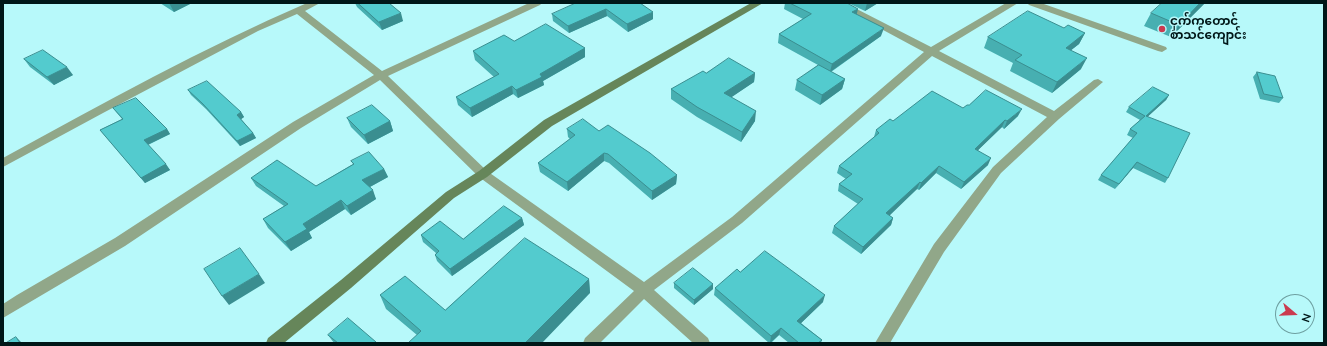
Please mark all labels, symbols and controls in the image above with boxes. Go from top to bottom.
place label: ငှက်ကတောင် စာသင်ကျောင်း [1170,15,1247,43]
marker: ငှက်ကတောင် စာသင်ကျောင်း [1157,24,1167,34]
north arrow [1275,294,1315,334]
text: N [1297,311,1314,324]

